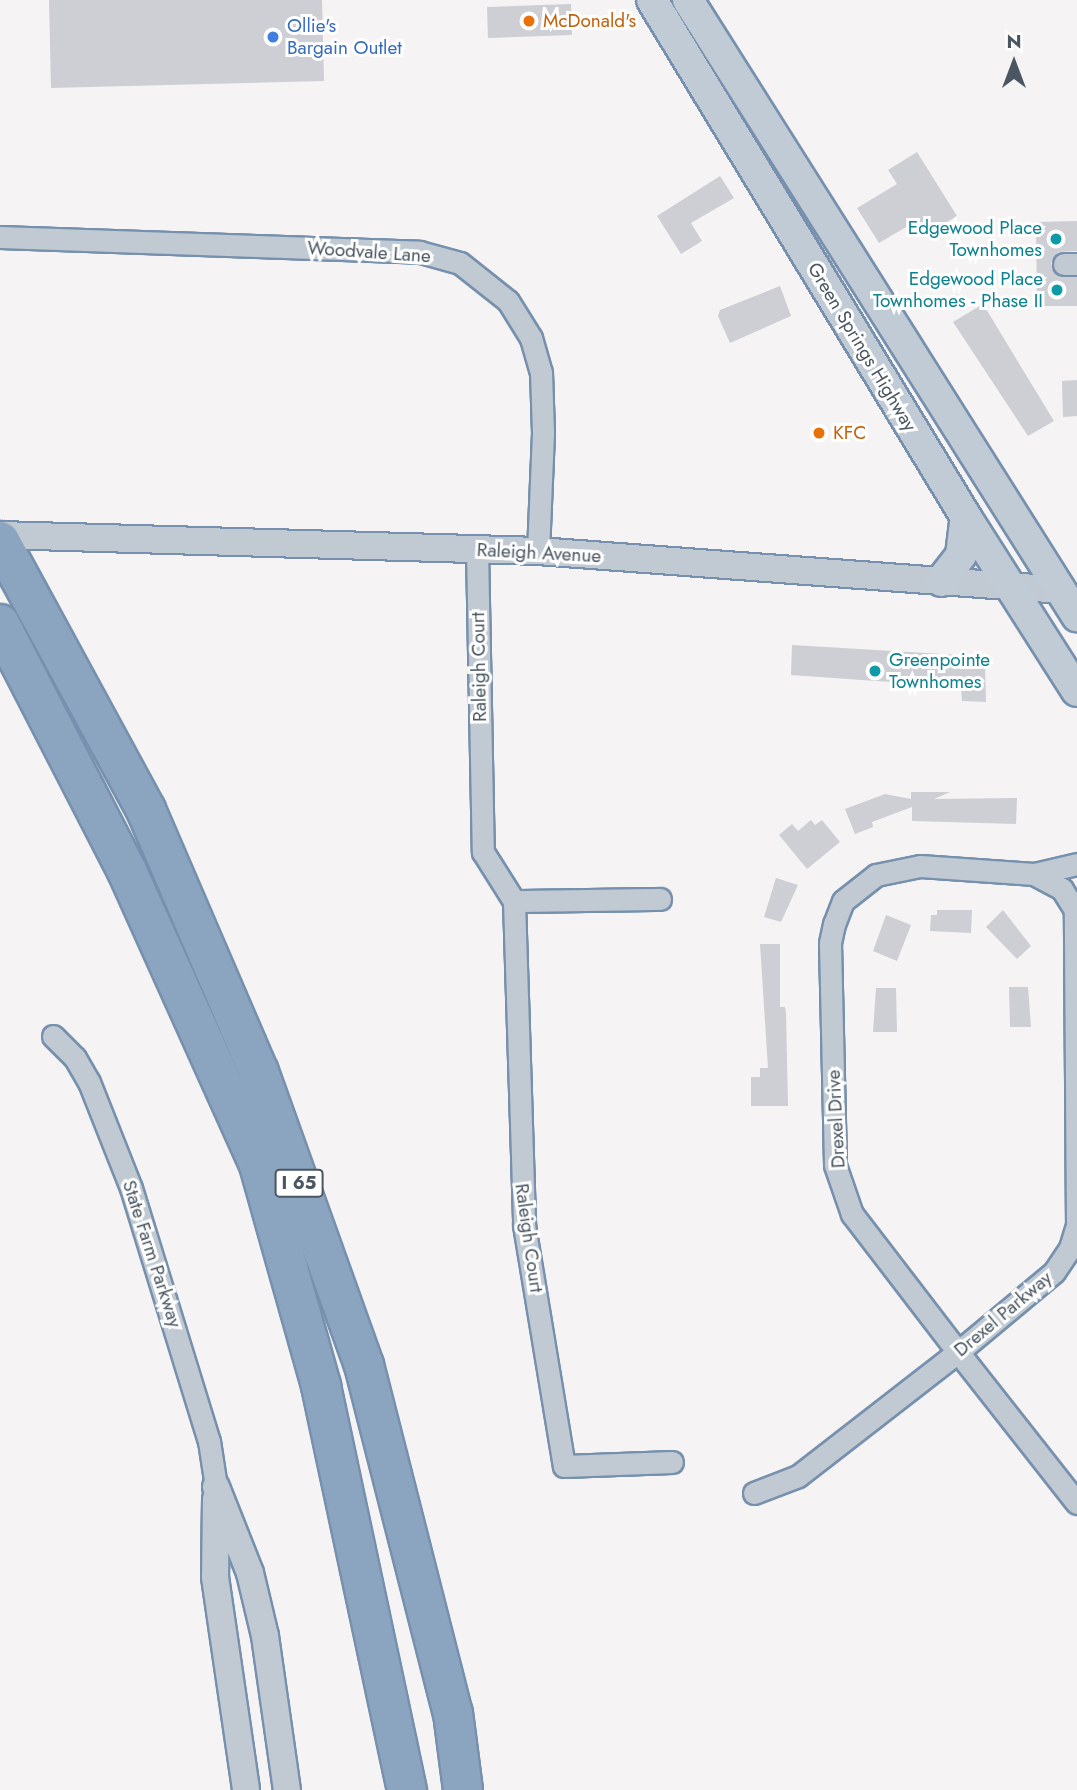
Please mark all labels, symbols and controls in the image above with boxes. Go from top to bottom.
place label: McDonald's [543,10,636,32]
marker: McDonald's [521,13,537,29]
place label: Ollie's Bargain Outlet [287,15,402,59]
north arrow [979,28,1049,98]
text: N [1006,28,1022,55]
marker: Ollie's Bargain Outlet [265,29,281,45]
place label: Edgewood Place Townhomes [908,217,1042,261]
marker: Edgewood Place Townhomes [1048,231,1064,247]
street label: Woodvale Lane [307,236,431,268]
street label: Green Springs Highway [803,259,921,435]
place label: Edgewood Place Townhomes - Phase II [873,268,1043,312]
marker: Edgewood Place Townhomes - Phase II [1049,282,1065,298]
place label: KFC [833,422,866,444]
marker: KFC [811,425,827,441]
street label: Raleigh Avenue [476,538,602,568]
street label: Raleigh Court [467,612,491,722]
place label: Greenpointe Townhomes [889,649,990,693]
marker: Greenpointe Townhomes [867,663,883,679]
street label: Drexel Drive [822,1069,850,1169]
road number: I 65 [274,1168,324,1198]
street label: State Farm Parkway [117,1177,187,1331]
street label: Raleigh Court [510,1182,548,1294]
street label: Drexel Parkway [949,1266,1057,1362]

